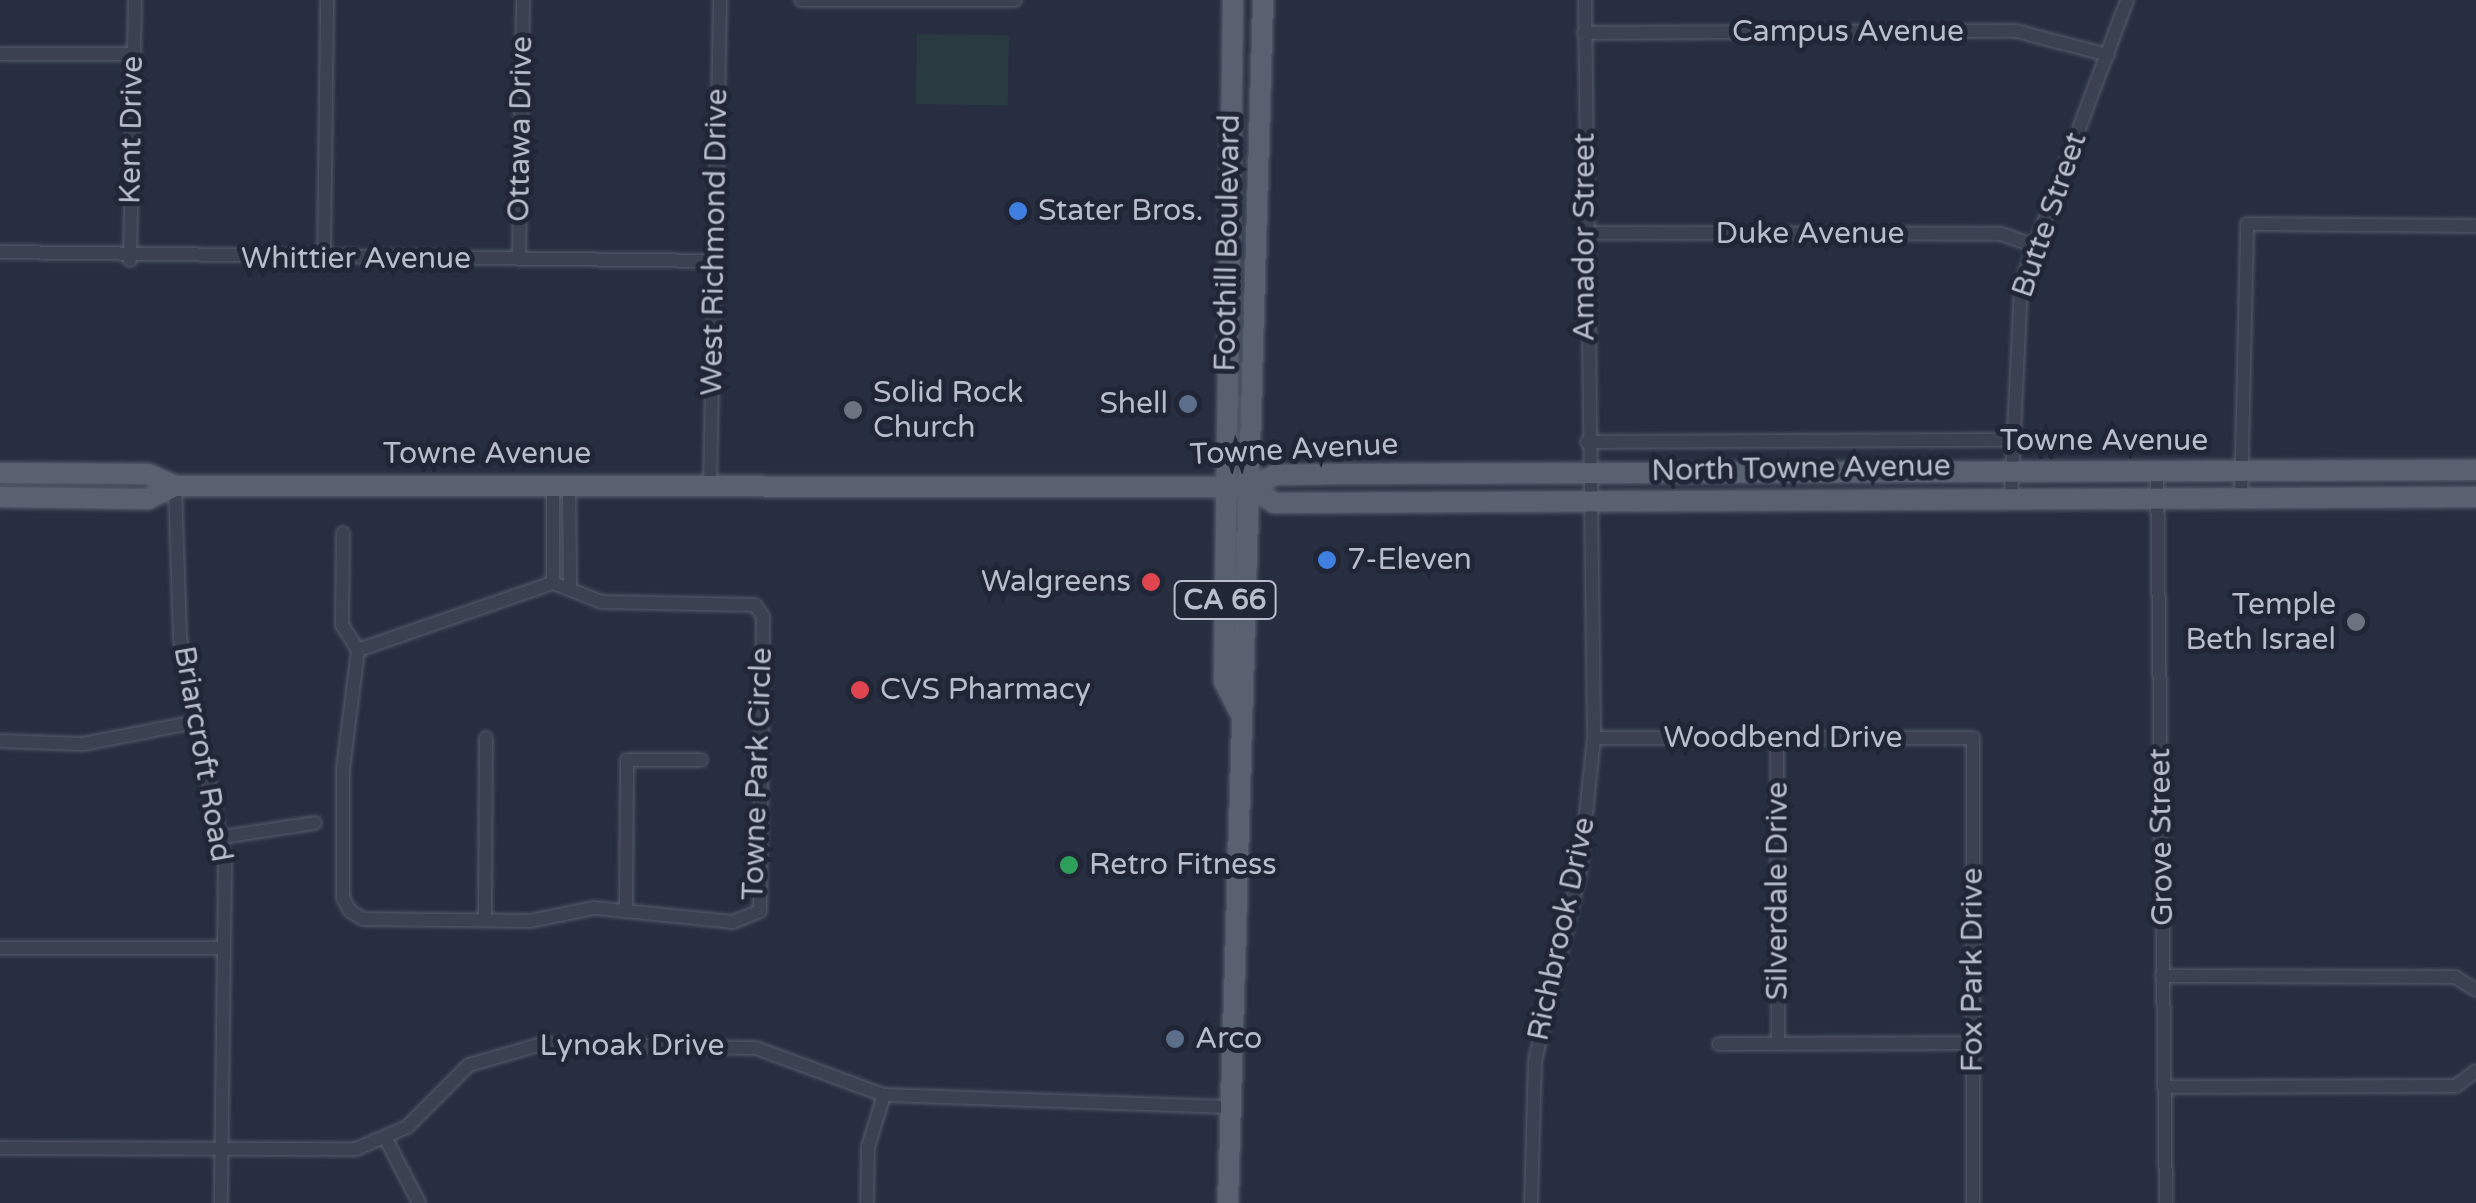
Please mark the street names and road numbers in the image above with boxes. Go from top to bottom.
street label: Campus Avenue [1732,14,1964,50]
street label: Ottawa Drive [501,36,541,222]
street label: Kent Drive [113,56,151,204]
street label: West Richmond Drive [694,88,736,396]
street label: Foothill Boulevard [1208,114,1248,372]
street label: Butte Street [2005,128,2095,302]
street label: Amador Street [1567,133,1603,341]
street label: Duke Avenue [1716,216,1904,252]
street label: Whittier Avenue [241,241,471,277]
street label: Towne Avenue [2000,423,2208,459]
street label: Towne Avenue [1189,427,1399,473]
street label: Towne Avenue [383,436,591,472]
street label: North Towne Avenue [1651,448,1951,490]
road number: CA 66 [1172,577,1278,623]
street label: Briarcroft Road [165,643,239,865]
street label: Towne Park Circle [736,647,780,901]
street label: Woodbend Drive [1663,720,1903,756]
street label: Grove Street [2142,748,2182,926]
street label: Silverdale Drive [1760,782,1796,1000]
street label: Richbrook Drive [1521,814,1603,1044]
street label: Fox Park Drive [1955,868,1991,1072]
street label: Lynoak Drive [540,1028,724,1064]

